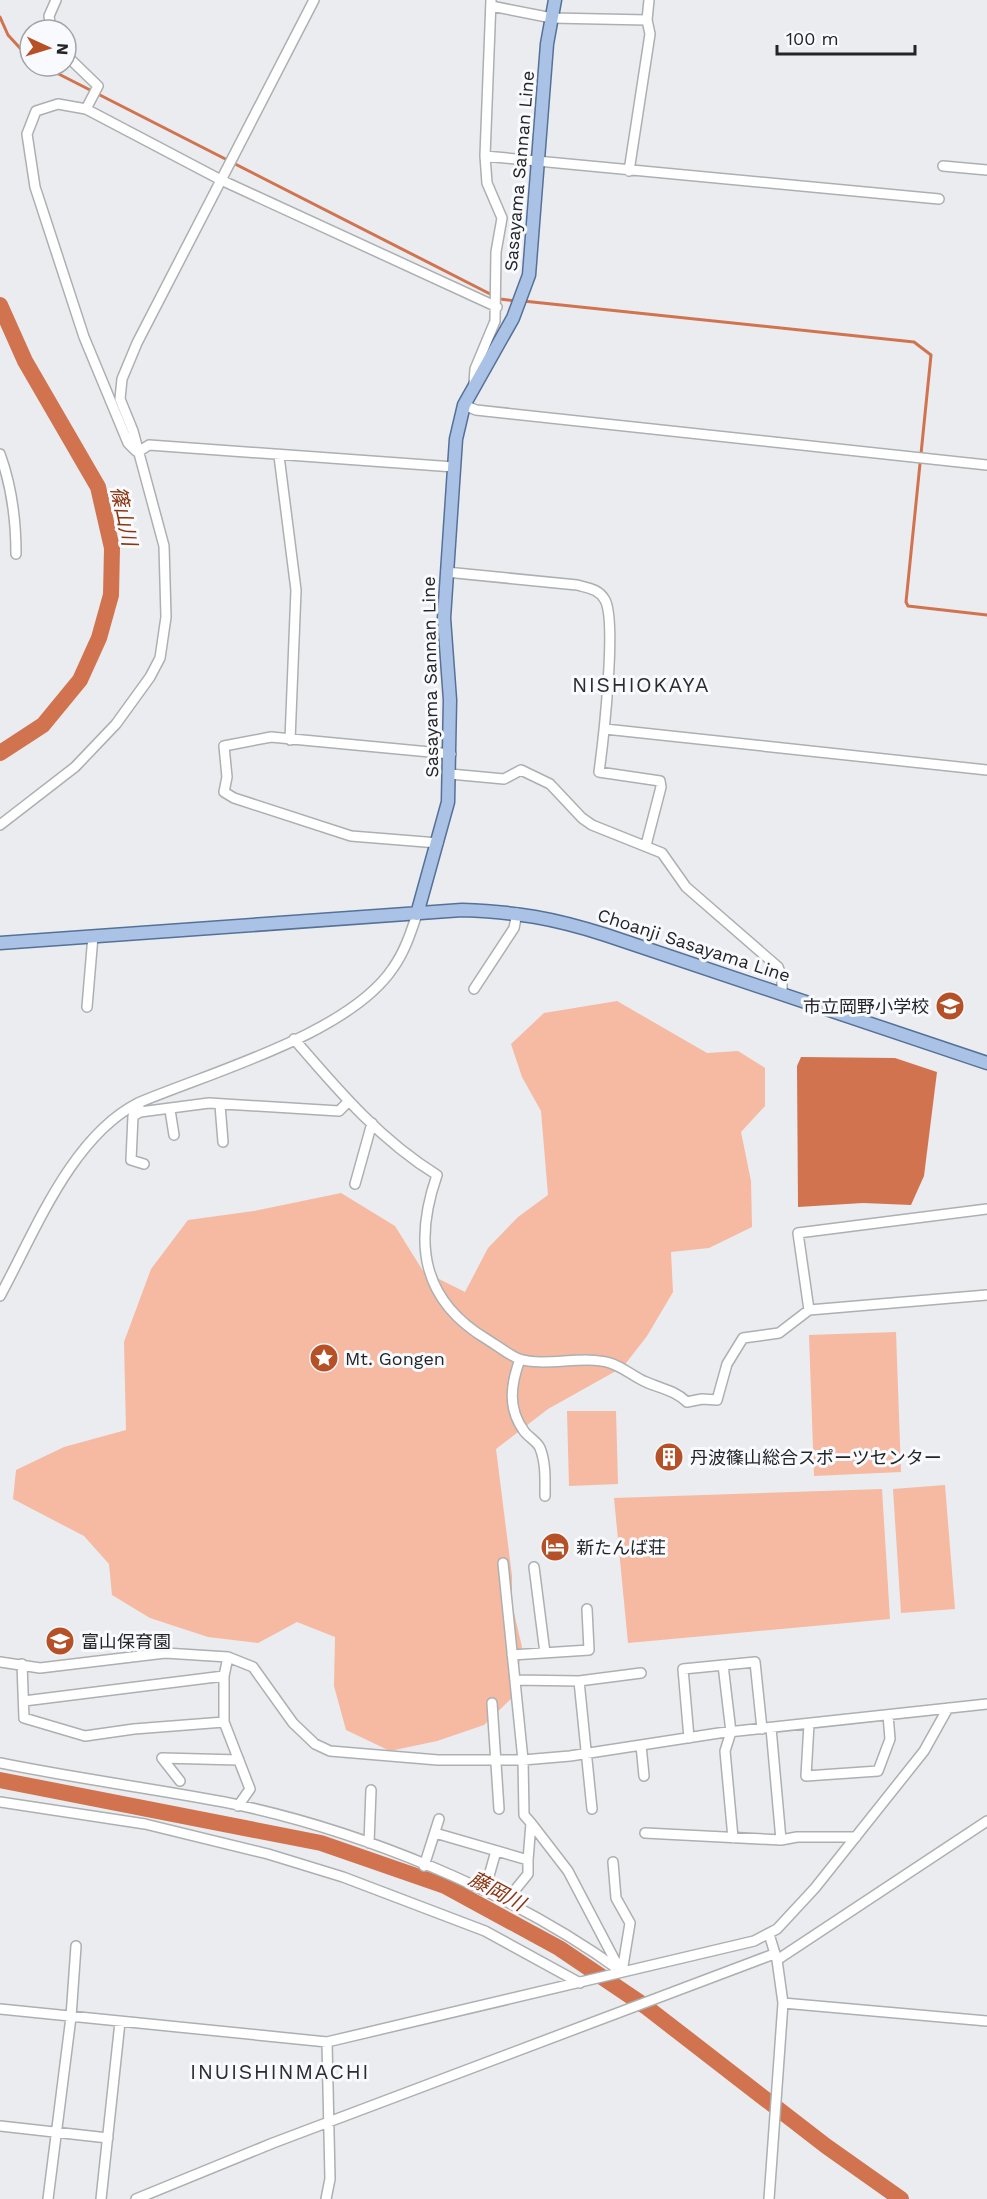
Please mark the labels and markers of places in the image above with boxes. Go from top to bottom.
school or university icon: 市立岡野小学校 [934,990,966,1022]
place label: 市立岡野小学校 [803,996,929,1017]
place icon: Mt. Gongen [308,1342,340,1374]
place label: Mt. Gongen [345,1348,445,1369]
building icon: 丹波篠山総合スポーツセンター [653,1441,685,1473]
place label: 丹波篠山総合スポーツセンター [690,1447,942,1468]
hotel icon: 新たんば荘 [539,1531,571,1563]
place label: 新たんば荘 [576,1537,666,1558]
school or university icon: 富山保育園 [44,1625,76,1657]
place label: 富山保育園 [81,1631,171,1652]

